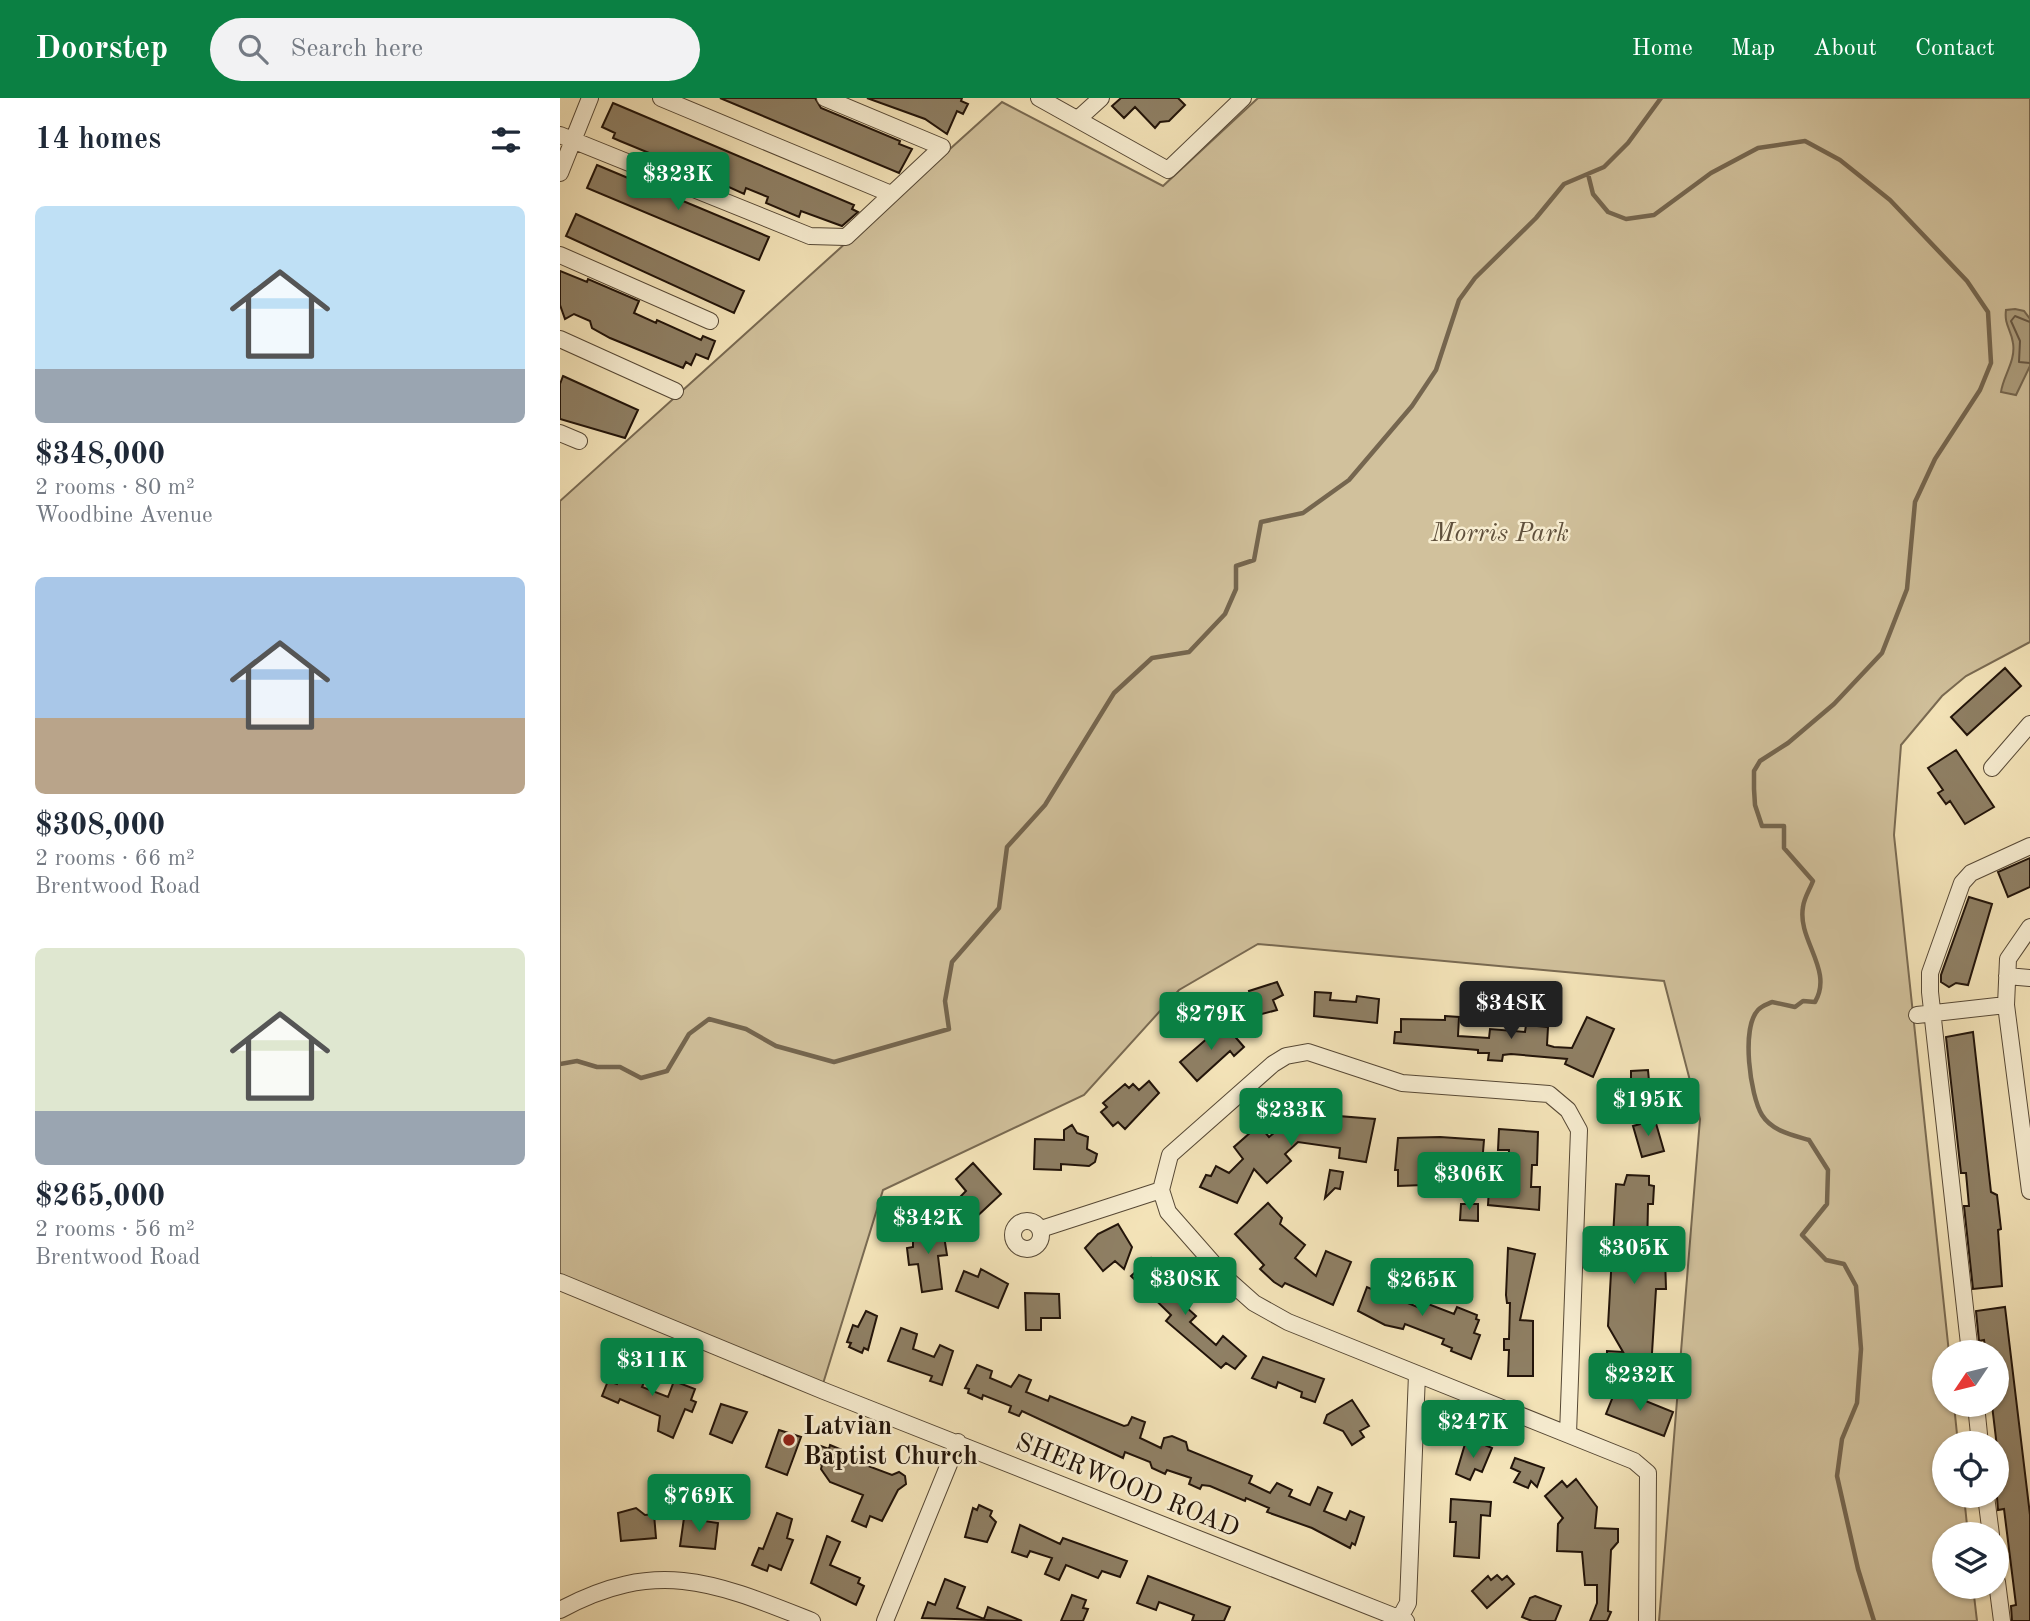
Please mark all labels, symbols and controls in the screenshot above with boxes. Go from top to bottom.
search box [210,18,700,81]
icon: search [234,30,272,68]
text: Doorstep [35,33,168,66]
text: Search here [290,36,423,62]
text: Home [1632,37,1693,61]
text: Map [1731,37,1775,61]
text: About [1813,37,1877,61]
text: Contact [1915,37,1995,61]
icon: filters [487,121,525,159]
text: 14 homes [35,125,161,155]
pin: $323K [629,152,727,212]
text: $323K [642,163,714,186]
icon: home [217,251,343,377]
text: $348,000 [35,440,165,470]
text: 2 rooms · 80 m² [35,476,195,499]
text: Woodbine Avenue [35,504,213,527]
park label: Morris Park [1430,521,1569,547]
icon: home [217,622,343,748]
text: $308,000 [35,811,165,841]
text: 2 rooms · 66 m² [35,847,195,870]
text: Brentwood Road [35,875,201,898]
pin: $348K [1462,982,1560,1041]
pin: $279K [1162,992,1260,1052]
text: $348K [1475,992,1547,1015]
icon: home [217,993,343,1119]
text: $279K [1175,1003,1247,1026]
pin: $195K [1599,1079,1697,1138]
pin: $233K [1242,1088,1340,1148]
text: $195K [1612,1089,1684,1112]
text: $233K [1255,1099,1327,1122]
pin: $306K [1420,1152,1518,1212]
text: $306K [1433,1163,1505,1186]
text: $265,000 [35,1182,165,1212]
pin: $342K [879,1196,977,1256]
text: $342K [892,1207,964,1230]
text: 2 rooms · 56 m² [35,1218,195,1241]
pin: $305K [1585,1226,1683,1286]
text: $305K [1598,1237,1670,1260]
text: Brentwood Road [35,1246,201,1269]
pin: $308K [1136,1258,1234,1317]
pin: $265K [1373,1258,1471,1318]
text: $308K [1149,1268,1221,1291]
text: $265K [1386,1269,1458,1292]
pin: $311K [603,1338,701,1398]
north arrow [1932,1340,2009,1418]
map controls [1932,1340,2009,1599]
text: $311K [616,1349,688,1372]
pin: $232K [1591,1354,1689,1413]
text: $232K [1604,1364,1676,1387]
pin: $247K [1424,1400,1522,1460]
text: $247K [1437,1411,1509,1434]
place label: Latvian Baptist Church [803,1414,978,1470]
street label: SHERWOOD ROAD [1012,1429,1243,1543]
button: locate [1932,1431,2009,1508]
marker: Latvian Baptist Church [781,1432,797,1448]
pin: $769K [650,1474,748,1534]
text: $769K [663,1485,735,1508]
button: layers [1932,1522,2009,1599]

